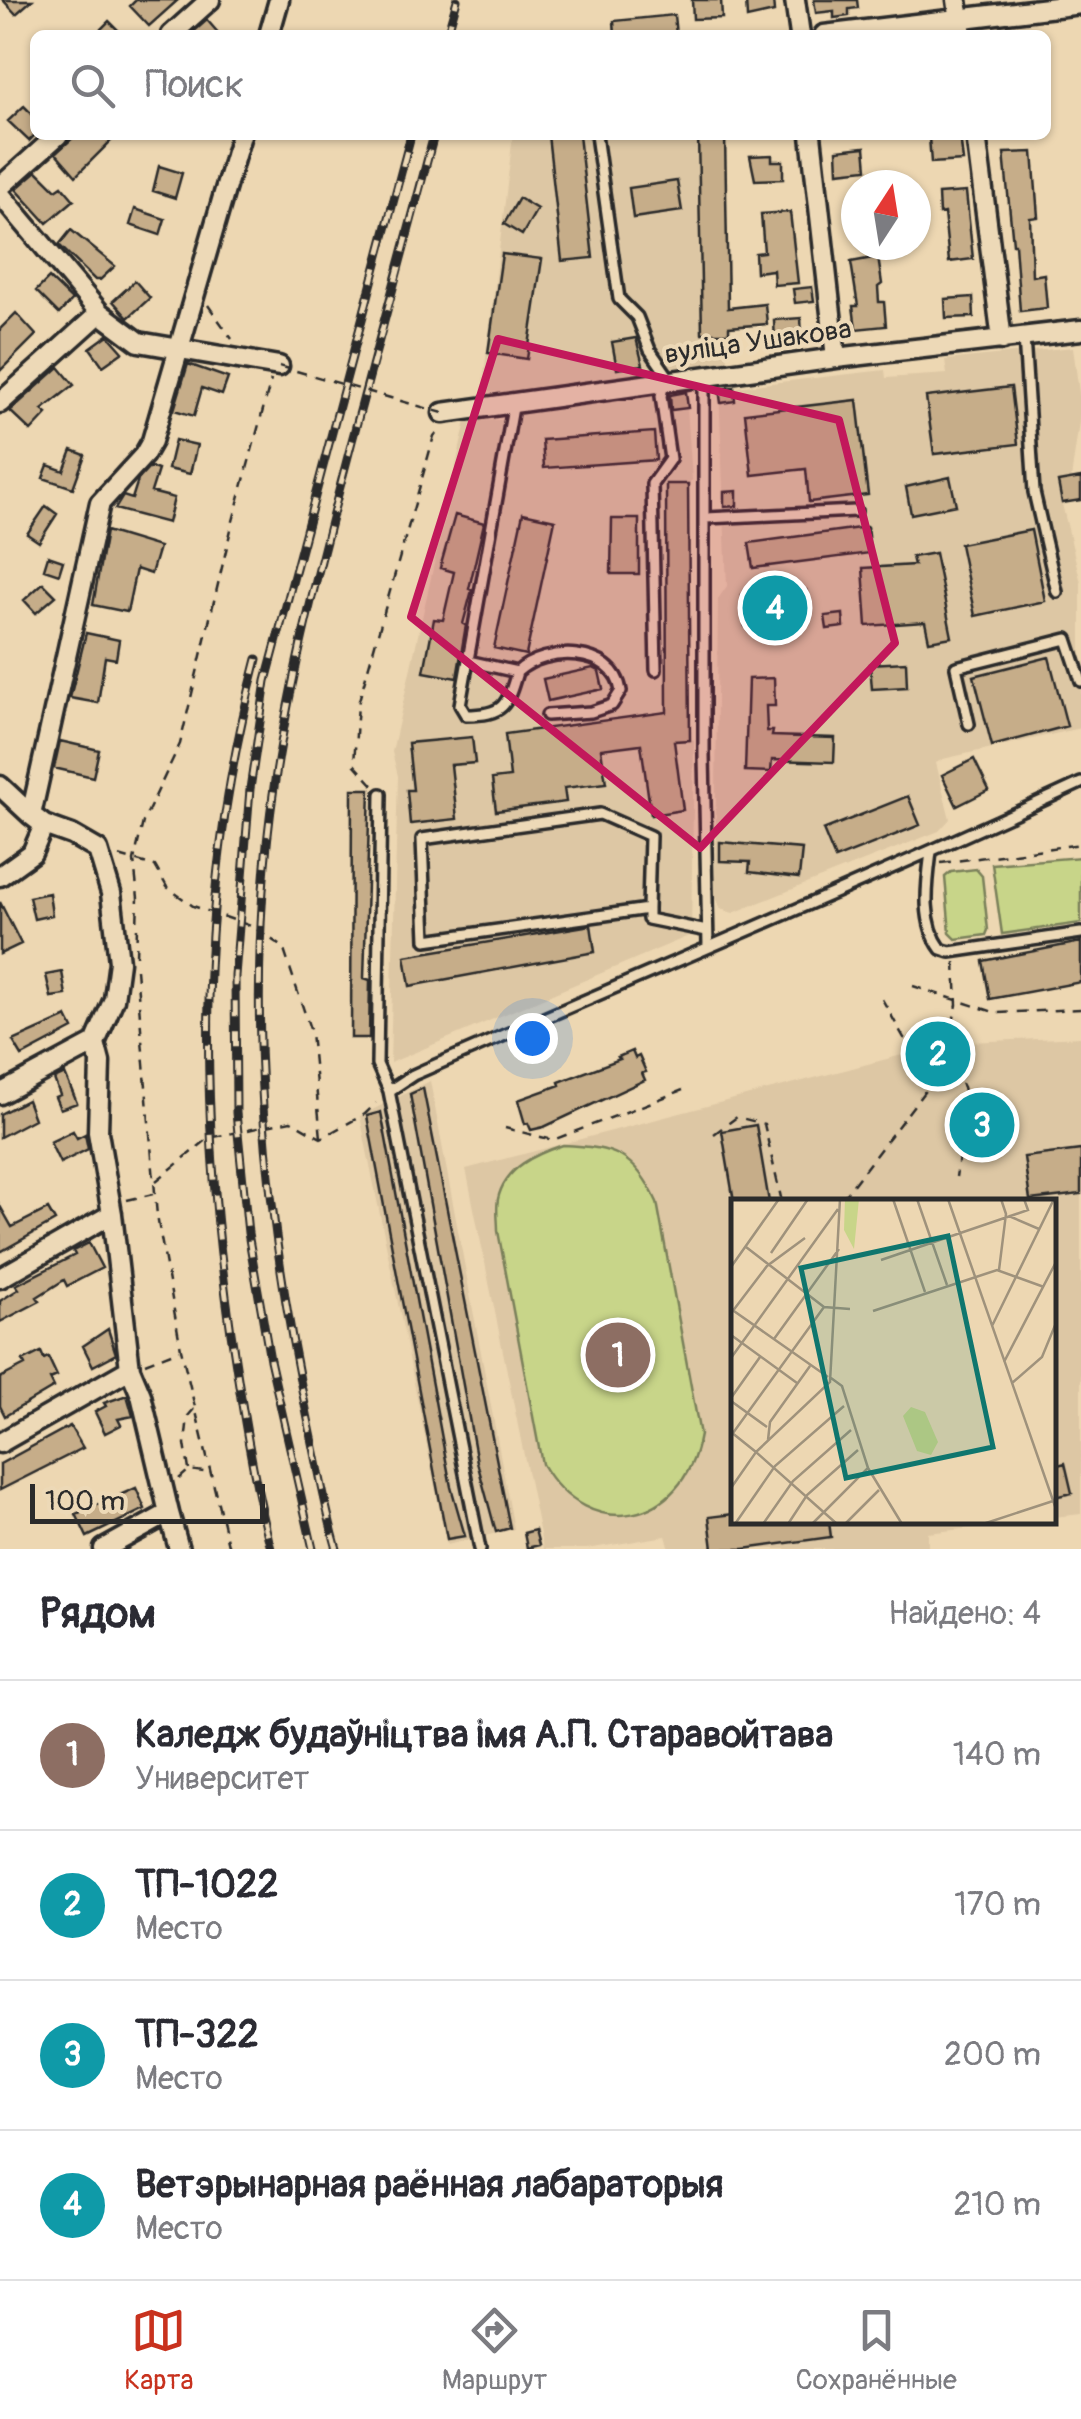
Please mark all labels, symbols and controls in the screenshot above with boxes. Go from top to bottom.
search box [30,30,1051,140]
icon: search [65,58,120,113]
text: Поиск [145,61,244,109]
north arrow [841,170,931,260]
street label: вуліца Ушакова [662,312,854,372]
pin: 4 [742,570,808,646]
your location [507,1013,558,1064]
pin: 2 [906,1016,970,1092]
pin: 3 [950,1088,1014,1162]
inset map [731,1199,1056,1524]
pin: 1 [586,1318,650,1392]
scale bar [30,1479,265,1524]
text: 100 m [45,1484,125,1519]
text: Рядом [40,1588,156,1640]
text: Найдено: 4 [888,1594,1041,1634]
text: Каледж будаўніцтва імя А.П. Старавойтава [135,1711,833,1759]
text: 1 [66,1735,79,1775]
text: 140 m [953,1735,1041,1775]
text: Университет [135,1759,309,1799]
text: ТП-1022 [135,1861,278,1909]
text: 2 [64,1885,81,1925]
text: 170 m [954,1885,1041,1925]
text: Место [135,1909,223,1949]
text: ТП-322 [135,2011,259,2059]
text: 3 [64,2035,81,2075]
text: 200 m [944,2035,1041,2075]
text: Место [135,2059,223,2099]
text: Ветэрынарная раённая лабараторыя [135,2161,723,2209]
text: 4 [63,2185,82,2225]
text: 210 m [953,2185,1041,2225]
text: Место [135,2209,223,2249]
tab: Карта [124,2303,194,2398]
tab: Маршрут [442,2303,547,2398]
tab: Сохранённые [795,2303,957,2398]

